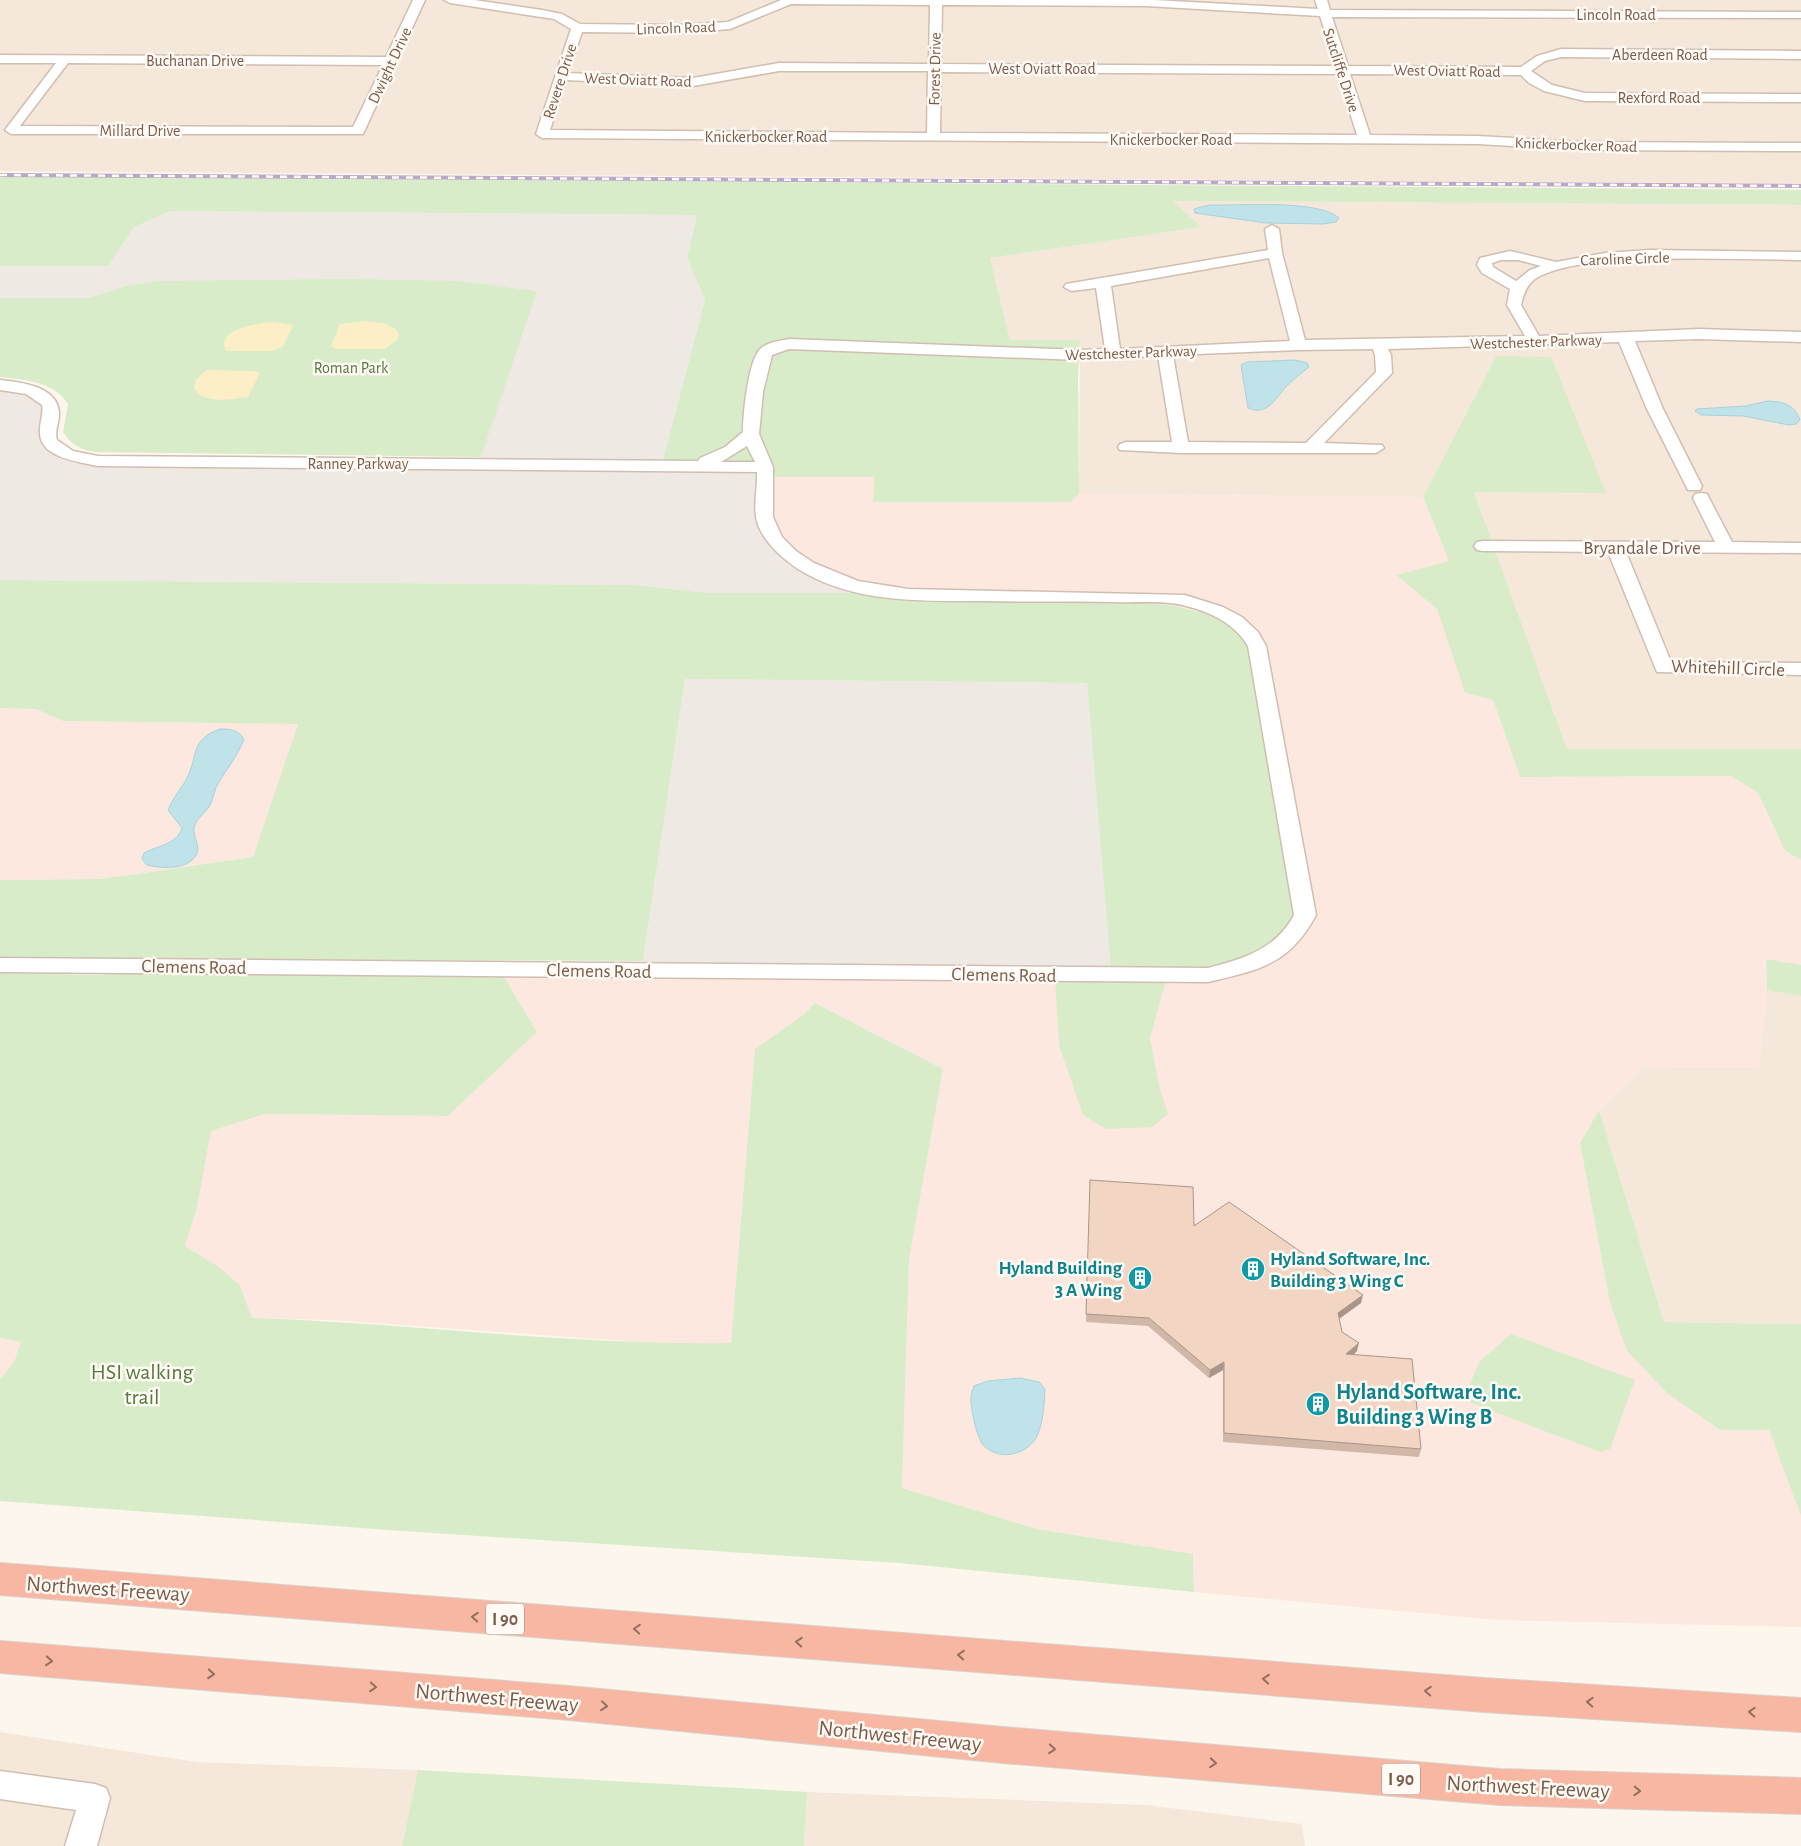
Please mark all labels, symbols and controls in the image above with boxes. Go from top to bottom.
street label: Lincoln Road [1576,7,1656,23]
street label: Lincoln Road [636,19,716,37]
street label: Dwight Drive [365,25,415,106]
street label: Sutcliffe Drive [1320,26,1362,114]
street label: Forest Drive [926,32,944,106]
street label: Revere Drive [540,42,580,121]
street label: Aberdeen Road [1612,47,1708,63]
street label: Buchanan Drive [146,53,244,69]
street label: West Oviatt Road [988,61,1096,77]
street label: West Oviatt Road [1393,62,1501,80]
street label: West Oviatt Road [584,70,692,90]
street label: Rexford Road [1618,90,1700,106]
street label: Millard Drive [100,123,181,139]
street label: Knickerbocker Road [705,129,827,145]
street label: Knickerbocker Road [1110,132,1232,148]
street label: Knickerbocker Road [1514,135,1638,155]
street label: Caroline Circle [1580,249,1670,269]
street label: Westchester Parkway [1470,332,1602,353]
street label: Westchester Parkway [1065,343,1197,364]
park label: Roman Park [314,360,389,376]
street label: Ranney Parkway [307,456,409,473]
street label: Bryandale Drive [1583,539,1701,558]
street label: Whitehill Circle [1671,657,1785,680]
street label: Clemens Road [141,957,247,978]
street label: Clemens Road [546,961,652,982]
street label: Clemens Road [951,965,1057,986]
place label: Hyland Software, Inc. Building 3 Wing C [1270,1250,1430,1291]
building icon: Hyland Software, Inc. Building 3 Wing C [1240,1256,1266,1282]
place label: Hyland Building 3 A Wing [998,1259,1122,1300]
building icon: Hyland Building 3 A Wing [1127,1265,1153,1291]
park label: HSI walking trail [91,1361,194,1408]
place label: Hyland Software, Inc. Building 3 Wing B [1336,1381,1522,1428]
building icon: Hyland Software, Inc. Building 3 Wing B [1305,1391,1331,1417]
street label: Northwest Freeway [26,1572,191,1606]
road number: I 90 [486,1604,524,1635]
one-way arrow [471,1611,479,1622]
one-way arrow [633,1624,641,1635]
one-way arrow [795,1637,803,1648]
one-way arrow [957,1649,965,1660]
one-way arrow [45,1655,53,1666]
one-way arrow [207,1668,215,1679]
one-way arrow [1262,1673,1270,1684]
street label: Northwest Freeway [414,1680,580,1716]
one-way arrow [369,1681,377,1692]
one-way arrow [1424,1686,1432,1697]
one-way arrow [1586,1696,1594,1707]
one-way arrow [601,1700,609,1711]
one-way arrow [1748,1706,1756,1717]
street label: Northwest Freeway [817,1717,983,1756]
one-way arrow [1048,1743,1056,1754]
one-way arrow [1210,1757,1218,1768]
road number: I 90 [1382,1764,1420,1795]
street label: Northwest Freeway [1446,1772,1611,1802]
one-way arrow [1634,1786,1642,1796]

